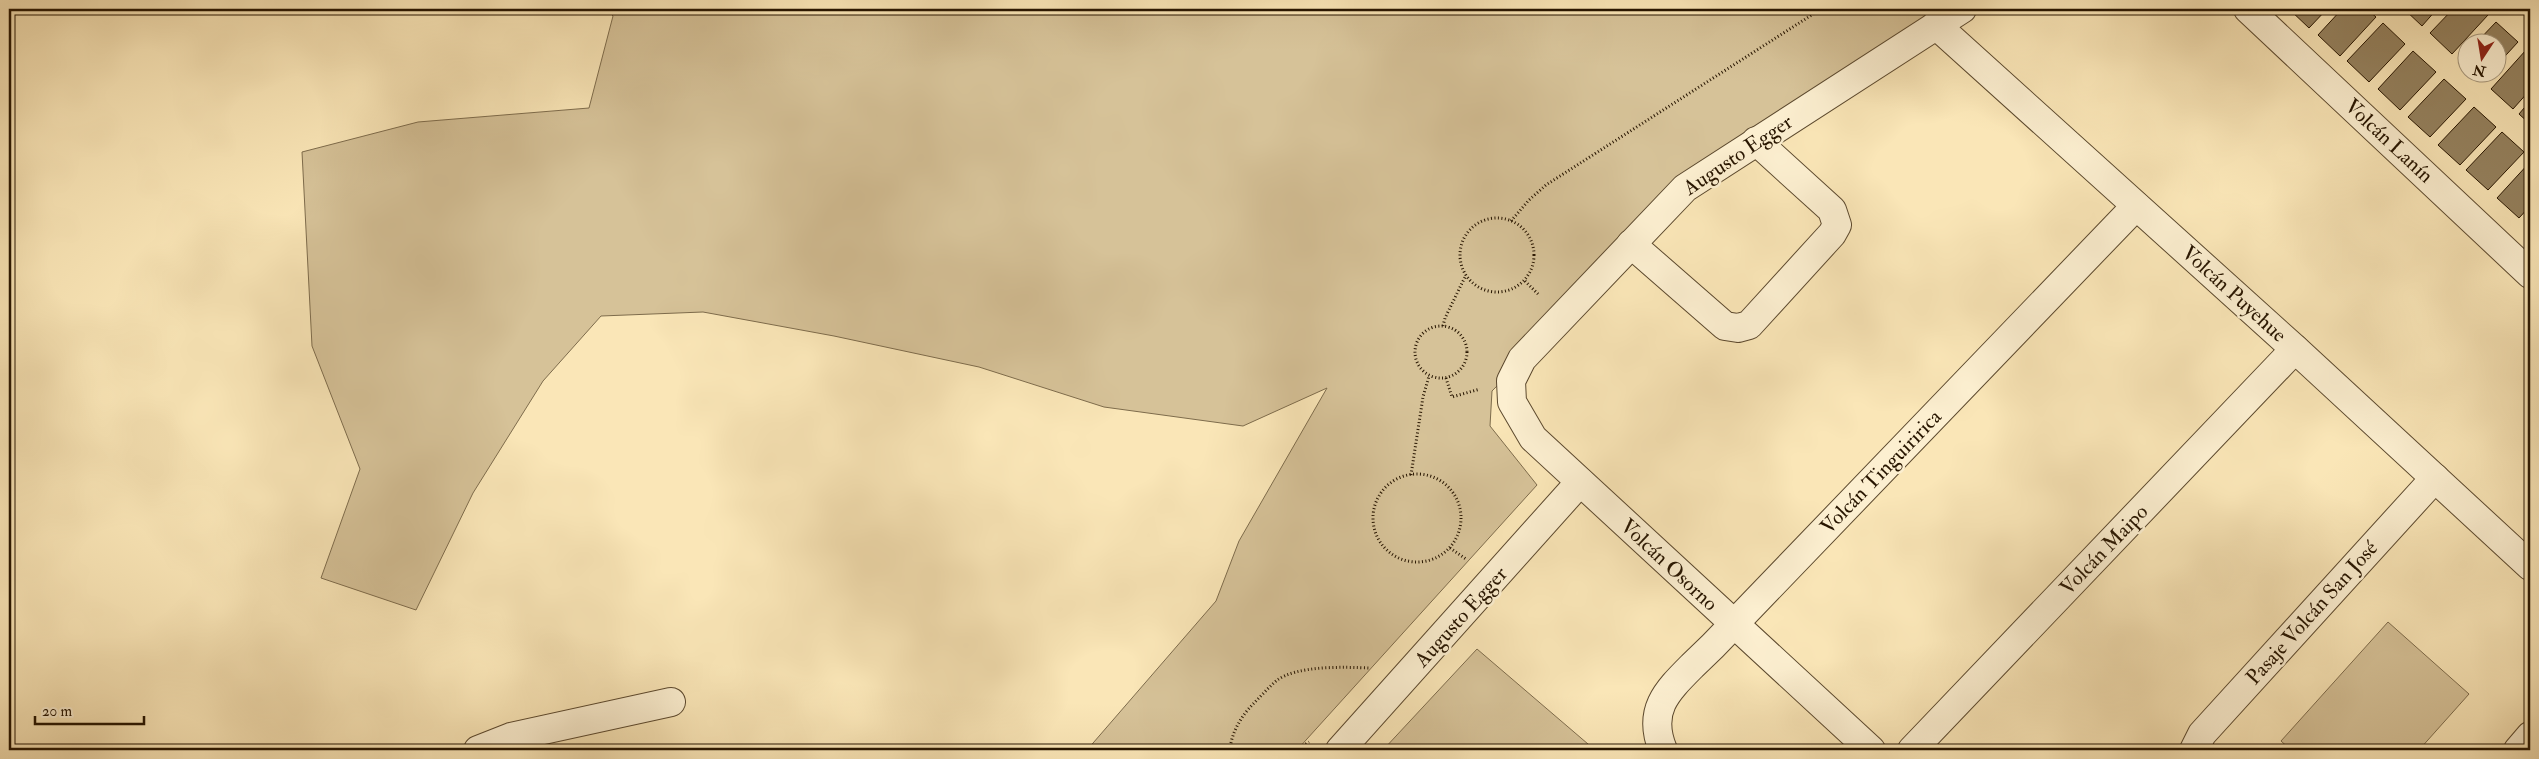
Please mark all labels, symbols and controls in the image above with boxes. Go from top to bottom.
north arrow [2456,32,2506,82]
text: N [2471,61,2488,80]
street label: Volcán Lanín [2339,93,2439,189]
street label: Augusto Egger [1677,108,1798,202]
street label: Volcán Puyehue [2176,240,2292,348]
street label: Volcán Tinguiririca [1815,404,1948,540]
street label: Volcán Maipo [2054,499,2154,601]
street label: Volcán Osorno [1615,513,1723,617]
street label: Pasaje Volcán San José [2240,535,2384,691]
street label: Augusto Egger [1408,561,1513,674]
scale bar [35,694,144,726]
text: 20 m [42,702,72,721]

